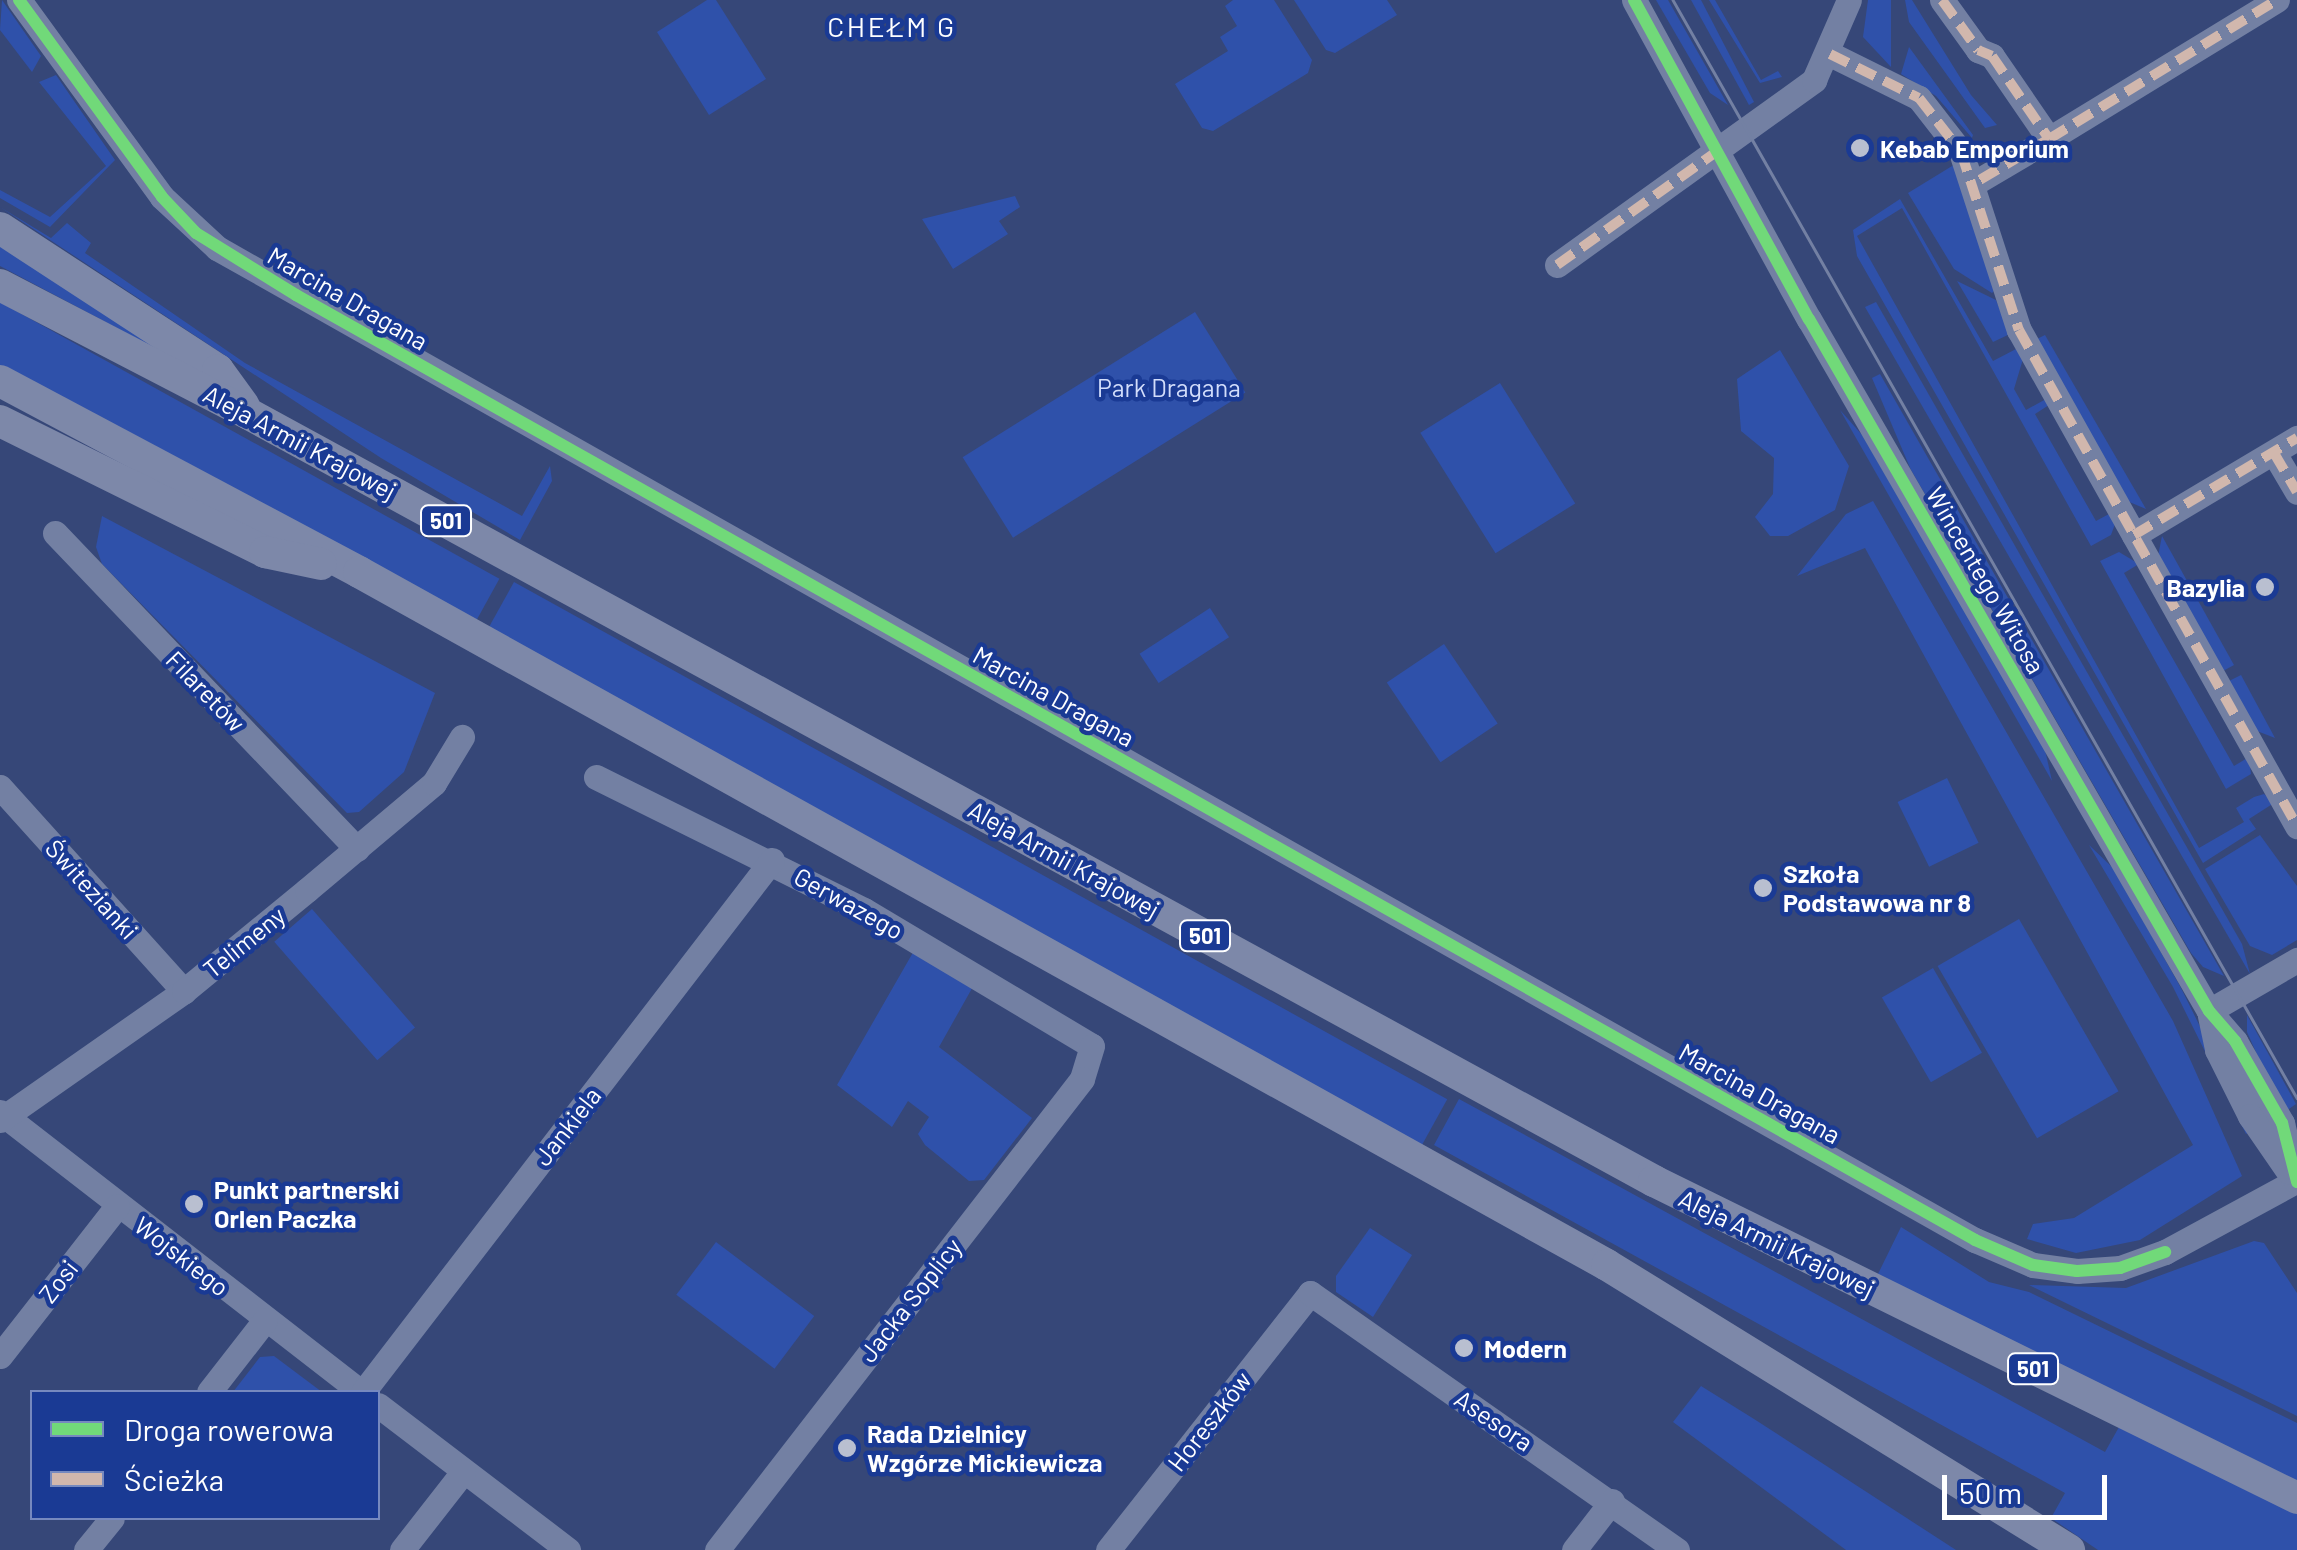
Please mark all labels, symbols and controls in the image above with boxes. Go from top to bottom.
district label: CHEŁM G [827,9,957,43]
place label: Kebab Emporium [1880,133,2069,163]
marker: Kebab Emporium [1849,137,1871,159]
street label: Marcina Dragana [263,240,433,356]
park label: Park Dragana [1097,372,1241,402]
street label: Aleja Armii Krajowej [198,378,402,506]
street label: Wincentego Witosa [1920,481,2052,679]
road number: 501 [418,504,474,538]
place label: Bazylia [2167,572,2245,602]
marker: Bazylia [2254,576,2276,598]
street label: Marcina Dragana [968,639,1140,753]
street label: Filaretów [160,644,252,738]
street label: Aleja Armii Krajowej [963,794,1165,924]
street label: Świtezianki [39,833,145,945]
place label: Szkoła Podstawowa nr 8 [1783,859,1971,918]
street label: Gerwazego [789,861,909,945]
marker: Szkoła Podstawowa nr 8 [1752,877,1774,899]
street label: Telimeny [197,900,291,984]
road number: 501 [1178,919,1232,953]
street label: Marcina Dragana [1674,1036,1846,1150]
street label: Jankiela [527,1081,607,1171]
place label: Punkt partnerski Orlen Paczka [214,1175,400,1234]
street label: Aleja Armii Krajowej [1674,1183,1880,1303]
marker: Punkt partnerski Orlen Paczka [183,1193,205,1215]
street label: Wojskiego [129,1210,235,1302]
street label: Jacka Soplicy [852,1232,968,1368]
street label: Zosi [32,1254,84,1308]
place label: Modern [1484,1333,1567,1363]
marker: Modern [1453,1337,1475,1359]
road number: 501 [2006,1352,2060,1386]
street label: Horeszków [1161,1365,1257,1477]
street label: Asesora [1449,1383,1539,1457]
legend [30,1390,380,1520]
text: Droga rowerowa [124,1411,334,1447]
place label: Rada Dzielnicy Wzgórze Mickiewicza [867,1419,1103,1478]
marker: Rada Dzielnicy Wzgórze Mickiewicza [836,1437,858,1459]
scale bar [1947,1455,2112,1517]
text: Ścieżka [124,1461,224,1497]
text: 50 m [1959,1474,2022,1510]

